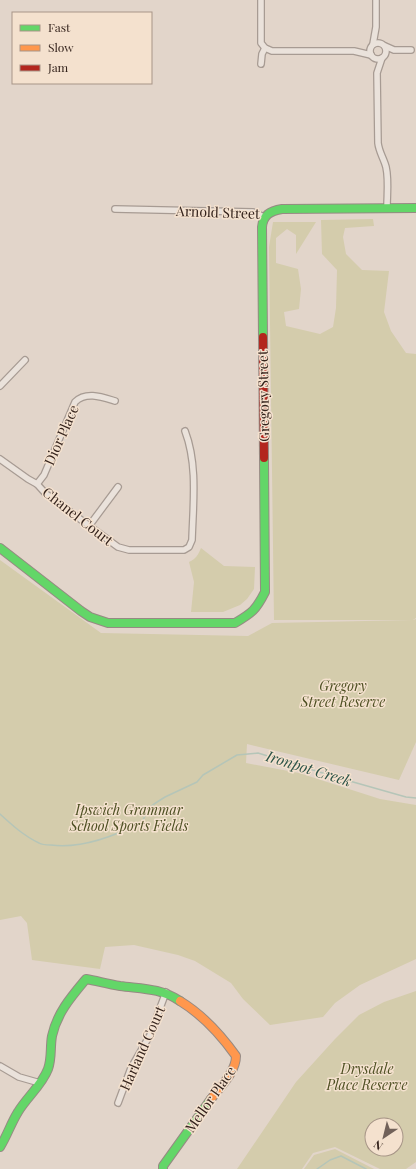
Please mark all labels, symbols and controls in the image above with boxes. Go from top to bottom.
legend [12,12,152,84]
text: Fast [48,19,71,35]
text: Slow [48,39,74,55]
text: Jam [47,59,69,75]
street label: Arnold Street [175,201,261,223]
street label: Gregory Street [253,349,273,442]
street label: Dior Place [39,402,83,468]
street label: Chanel Court [39,483,118,550]
park label: Gregory Street Reserve [300,676,385,711]
water label: Ironpot Creek [263,745,354,791]
park label: Ipswich Grammar School Sports Fields [69,800,189,835]
street label: Harland Court [115,1002,170,1093]
park label: Drysdale Place Reserve [325,1059,408,1094]
street label: Mellor Place [180,1062,240,1136]
north arrow [364,1117,404,1157]
text: N [370,1137,386,1154]

